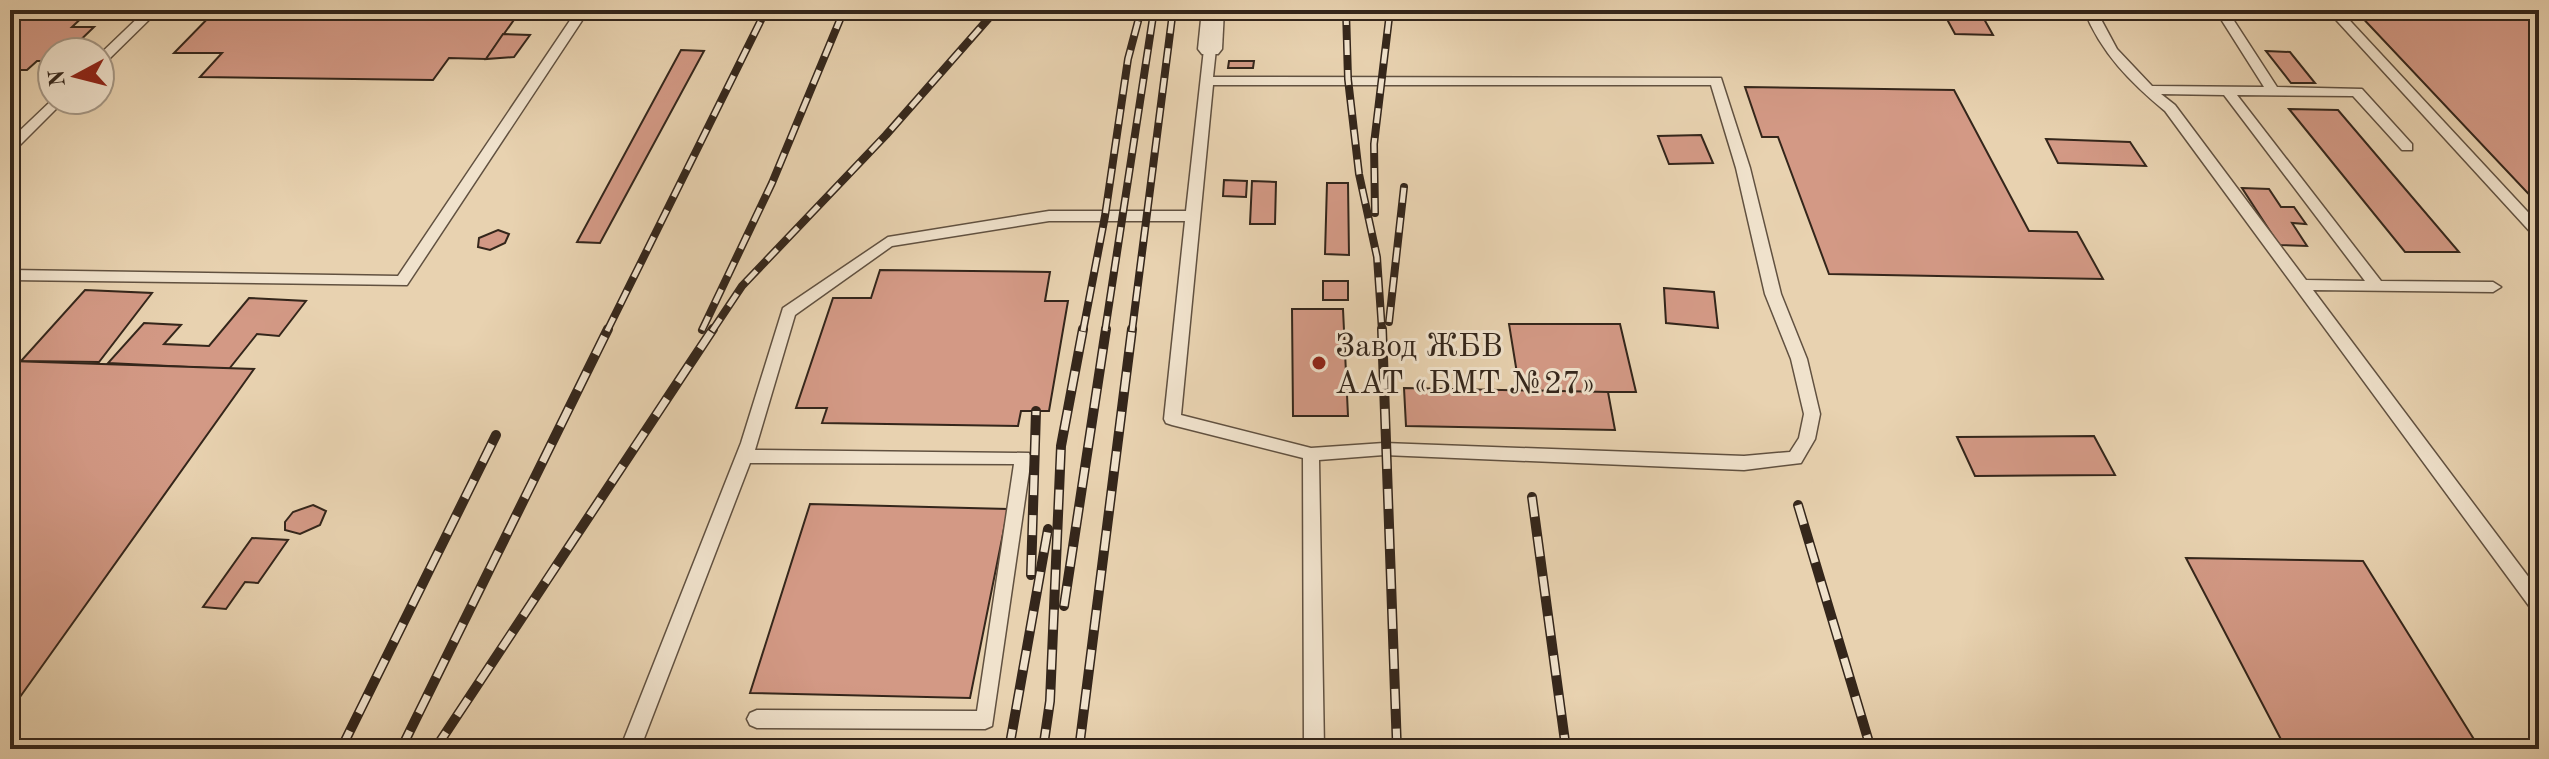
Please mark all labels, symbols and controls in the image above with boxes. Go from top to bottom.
north arrow [36,36,116,116]
text: N [46,68,70,88]
place label: Завод ЖБВ ААТ «БМТ №27» [1335,332,1596,401]
marker: Завод ЖБВ ААТ «БМТ №27» [1310,354,1328,372]

